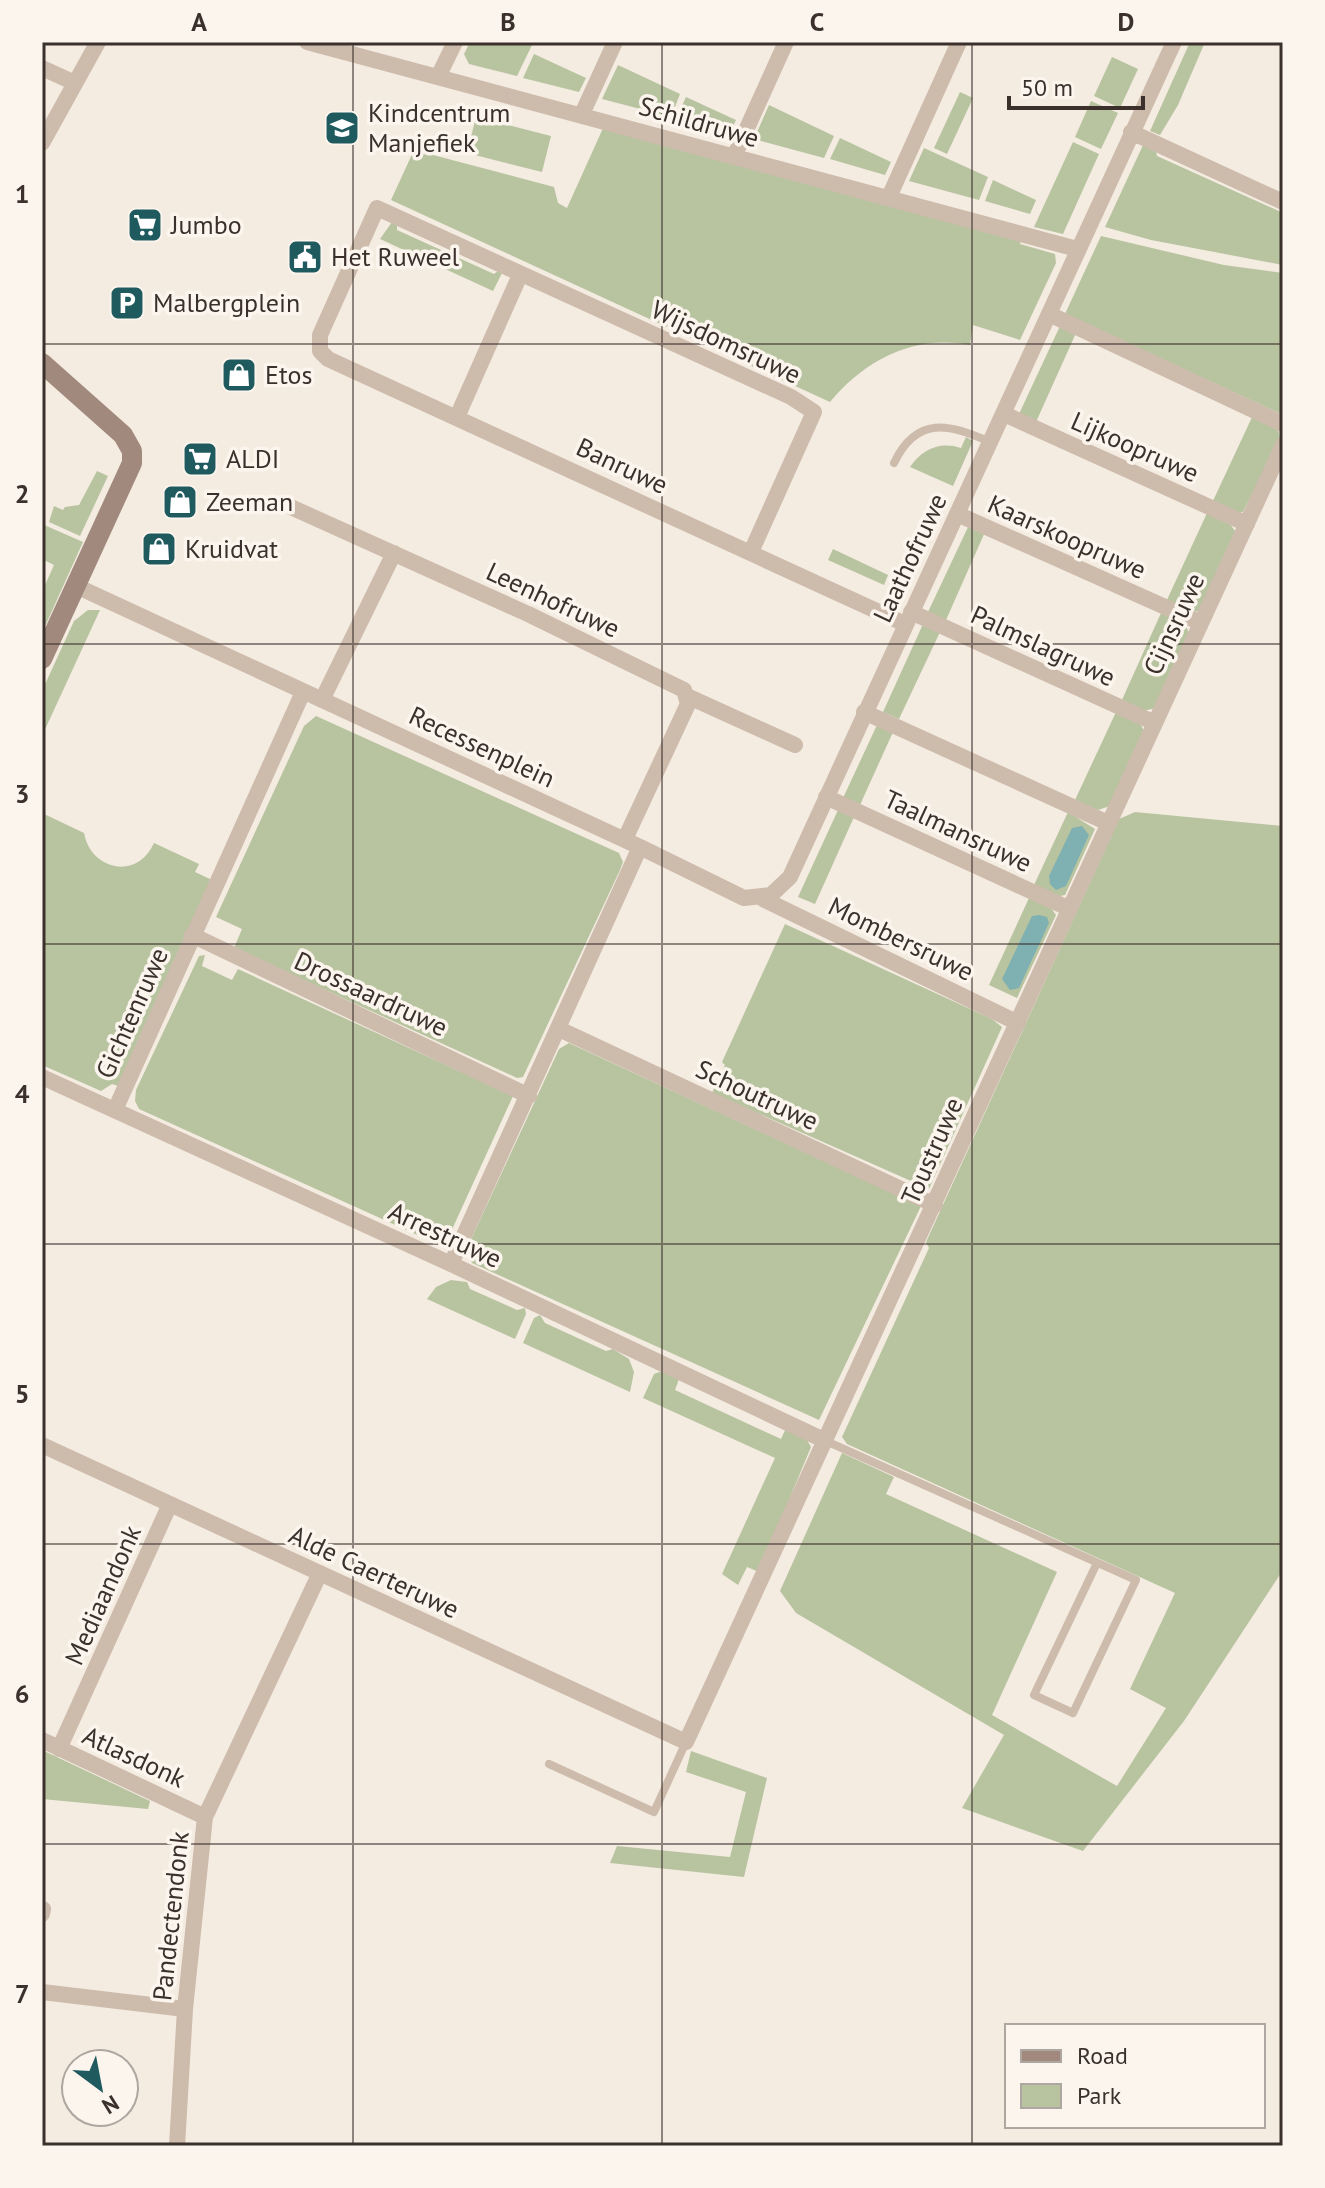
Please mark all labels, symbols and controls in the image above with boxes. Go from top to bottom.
text: A [191,5,207,38]
text: B [500,5,516,38]
text: C [810,5,824,38]
text: D [1118,5,1134,38]
scale bar [1009,60,1143,110]
text: 50 m [1021,72,1073,103]
street label: Schildruwe [635,89,763,154]
place label: Kindcentrum Manjefiek [368,96,510,159]
school or university icon: Kindcentrum Manjefiek [323,109,361,147]
text: 1 [15,177,29,210]
supermarket icon: Jumbo [126,206,164,244]
place label: Jumbo [170,208,242,241]
public building icon: Het Ruweel [286,238,324,276]
place label: Het Ruweel [331,240,460,273]
parking icon: Malbergplein [108,284,146,322]
place label: Malbergplein [153,286,300,319]
street label: Wijsdomsruwe [646,293,806,391]
shop icon: Etos [220,356,258,394]
place label: Etos [265,358,312,391]
street label: Lijkoopruwe [1066,404,1204,489]
street label: Banruwe [571,430,673,501]
supermarket icon: ALDI [181,440,219,478]
place label: ALDI [226,442,279,475]
text: 2 [15,477,29,510]
shop icon: Zeeman [161,483,199,521]
place label: Zeeman [206,485,293,518]
street label: Kaarskoopruwe [983,487,1151,586]
street label: Laathofruwe [865,488,954,628]
shop icon: Kruidvat [140,530,178,568]
place label: Kruidvat [185,532,278,565]
street label: Leenhofruwe [481,554,625,645]
street label: Cijnsruwe [1136,568,1211,680]
street label: Palmslagruwe [966,598,1121,693]
street label: Recessenplein [404,698,560,795]
text: 3 [15,777,29,810]
street label: Taalmansruwe [879,782,1037,879]
street label: Mombersruwe [823,889,979,988]
street label: Gichtenruwe [88,942,175,1083]
street label: Drossaardruwe [289,944,453,1043]
street label: Schoutruwe [691,1052,824,1137]
text: 4 [15,1077,30,1110]
street label: Toustruwe [893,1092,970,1209]
street label: Arrestruwe [384,1194,507,1275]
text: 5 [15,1377,29,1410]
street label: Alde Caerteruwe [284,1518,464,1625]
street label: Mediaandonk [57,1519,148,1670]
text: 6 [15,1677,29,1710]
street label: Atlasdonk [78,1718,191,1795]
street label: Pandectendonk [145,1829,196,2002]
text: 7 [15,1977,29,2010]
legend [1005,2024,1265,2128]
text: Road [1077,2040,1128,2071]
north arrow [60,2048,140,2128]
text: Park [1077,2080,1122,2111]
text: N [97,2089,124,2121]

